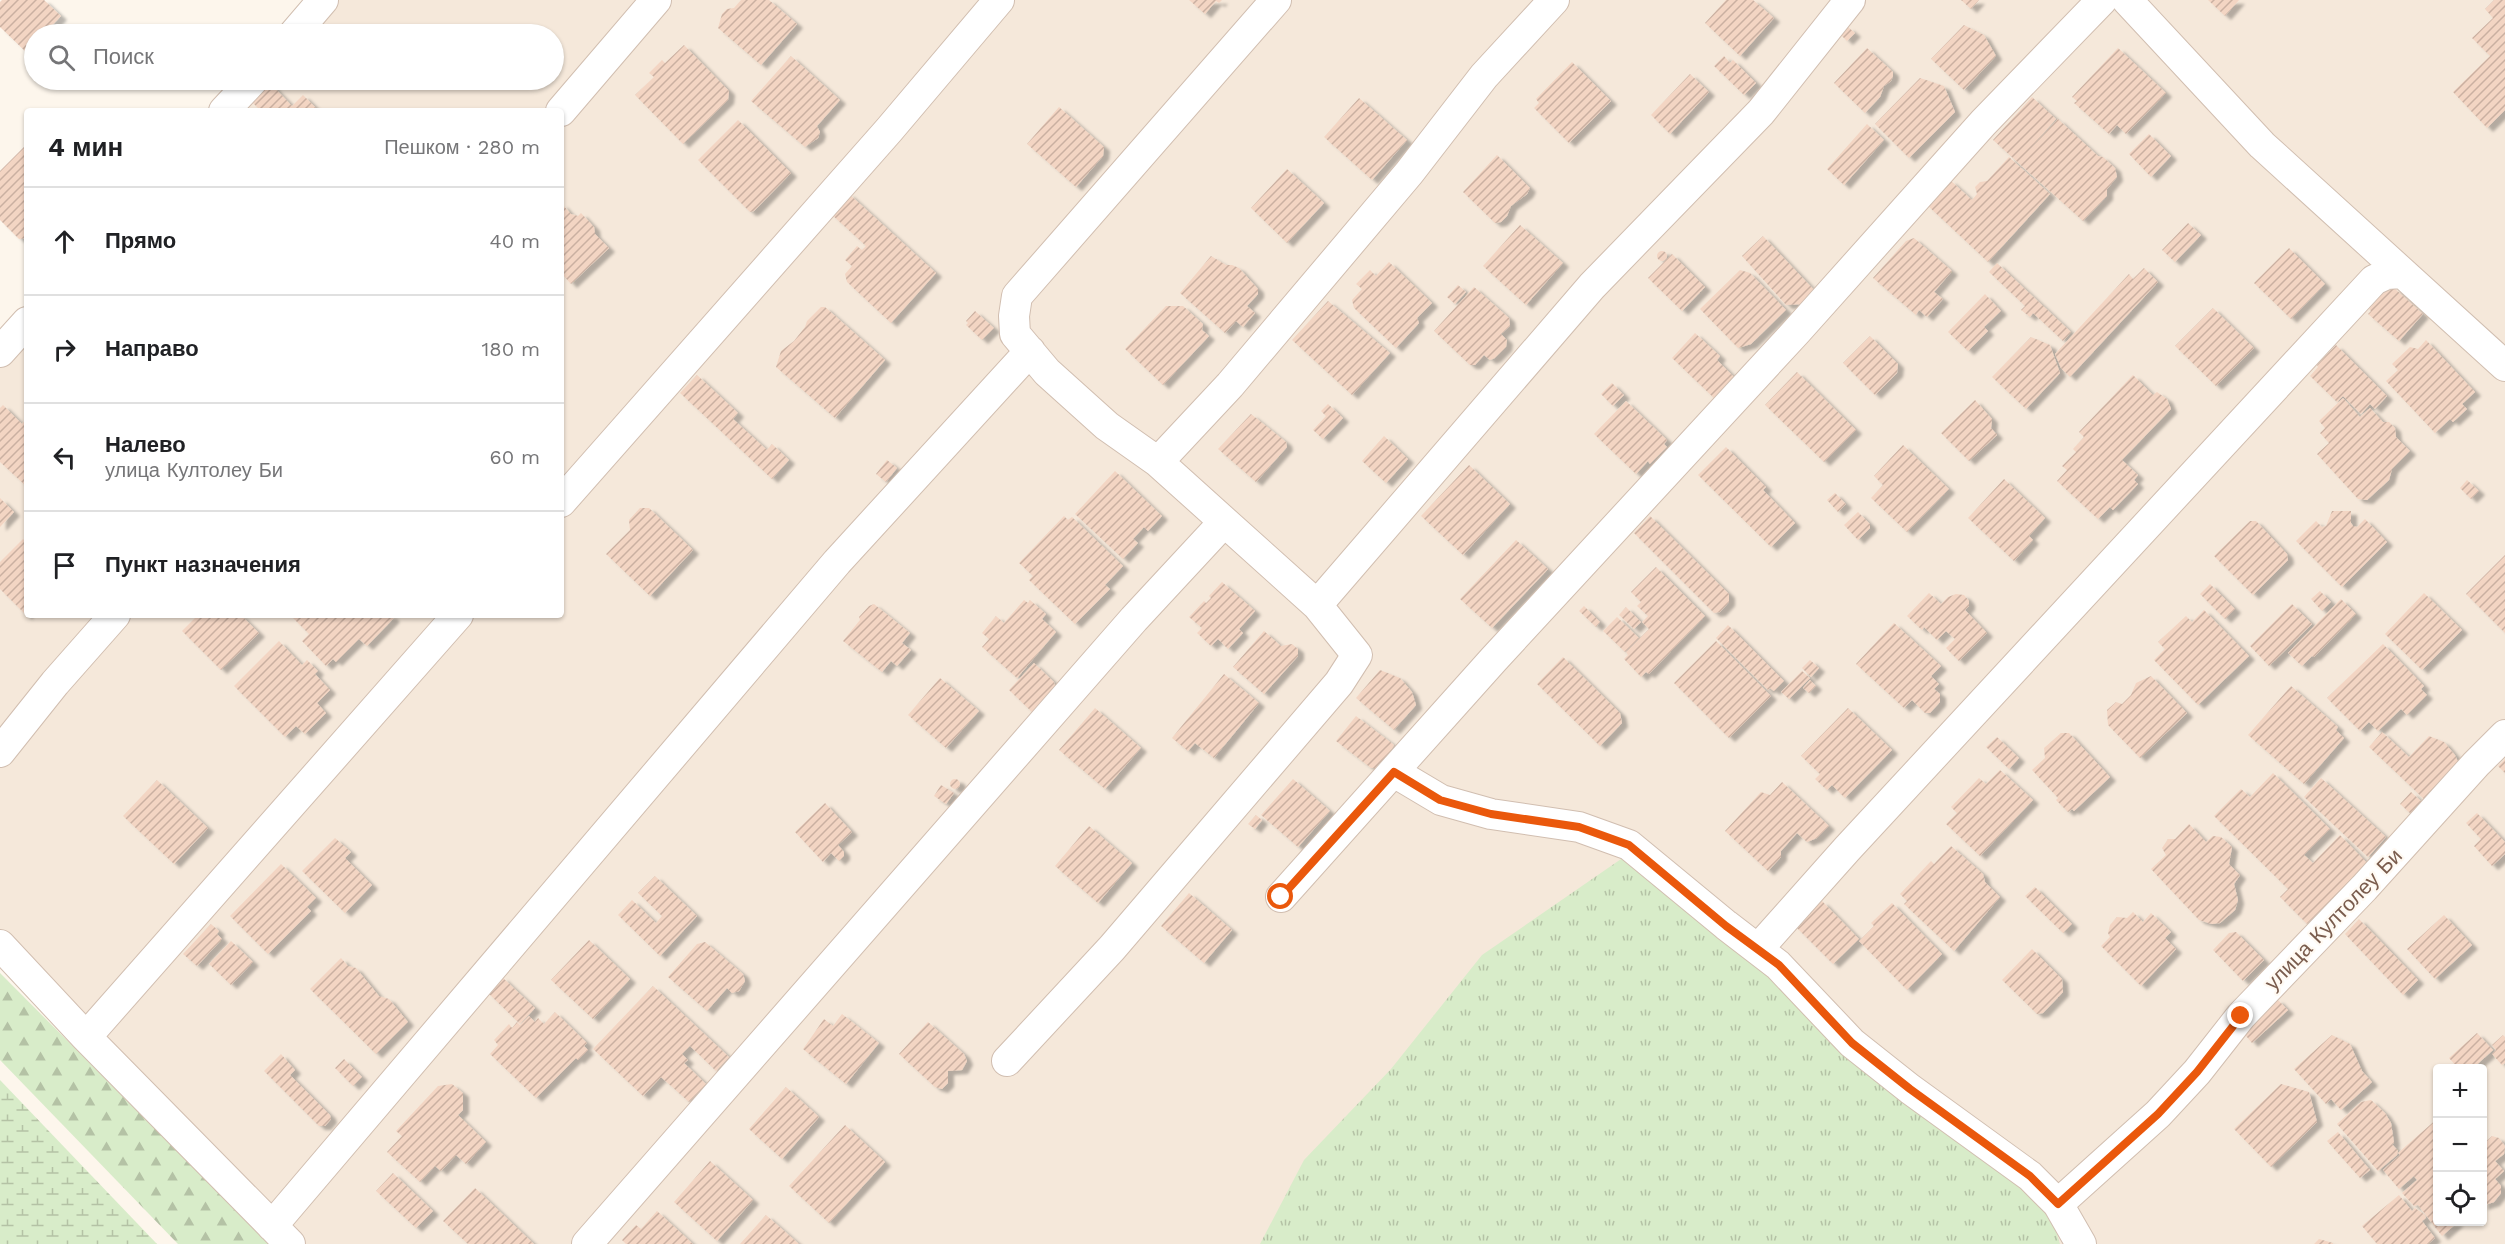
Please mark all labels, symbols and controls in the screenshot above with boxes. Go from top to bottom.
search box [24,24,564,90]
icon: search [45,41,78,74]
text: Поиск [93,44,154,69]
text: 4 мин [48,132,123,162]
text: Пешком · 280 m [384,135,540,159]
icon: ahead [48,225,81,258]
text: Прямо [105,228,176,253]
text: 40 m [489,229,540,253]
icon: right [48,333,81,366]
text: Направо [105,336,199,361]
text: 180 m [482,337,540,361]
text: Налево [105,432,186,457]
icon: left [48,441,81,474]
text: 60 m [490,445,540,469]
text: улица Култолеу Би [105,458,283,482]
icon: arrive [48,549,81,582]
text: Пункт назначения [105,552,301,577]
street label: улица Култолеу Би [2259,843,2407,995]
route start [1267,883,1293,909]
route end [2227,1002,2253,1028]
map controls [2433,1064,2487,1226]
button: + [2433,1064,2487,1118]
button: − [2433,1118,2487,1172]
button: locate [2433,1172,2487,1226]

